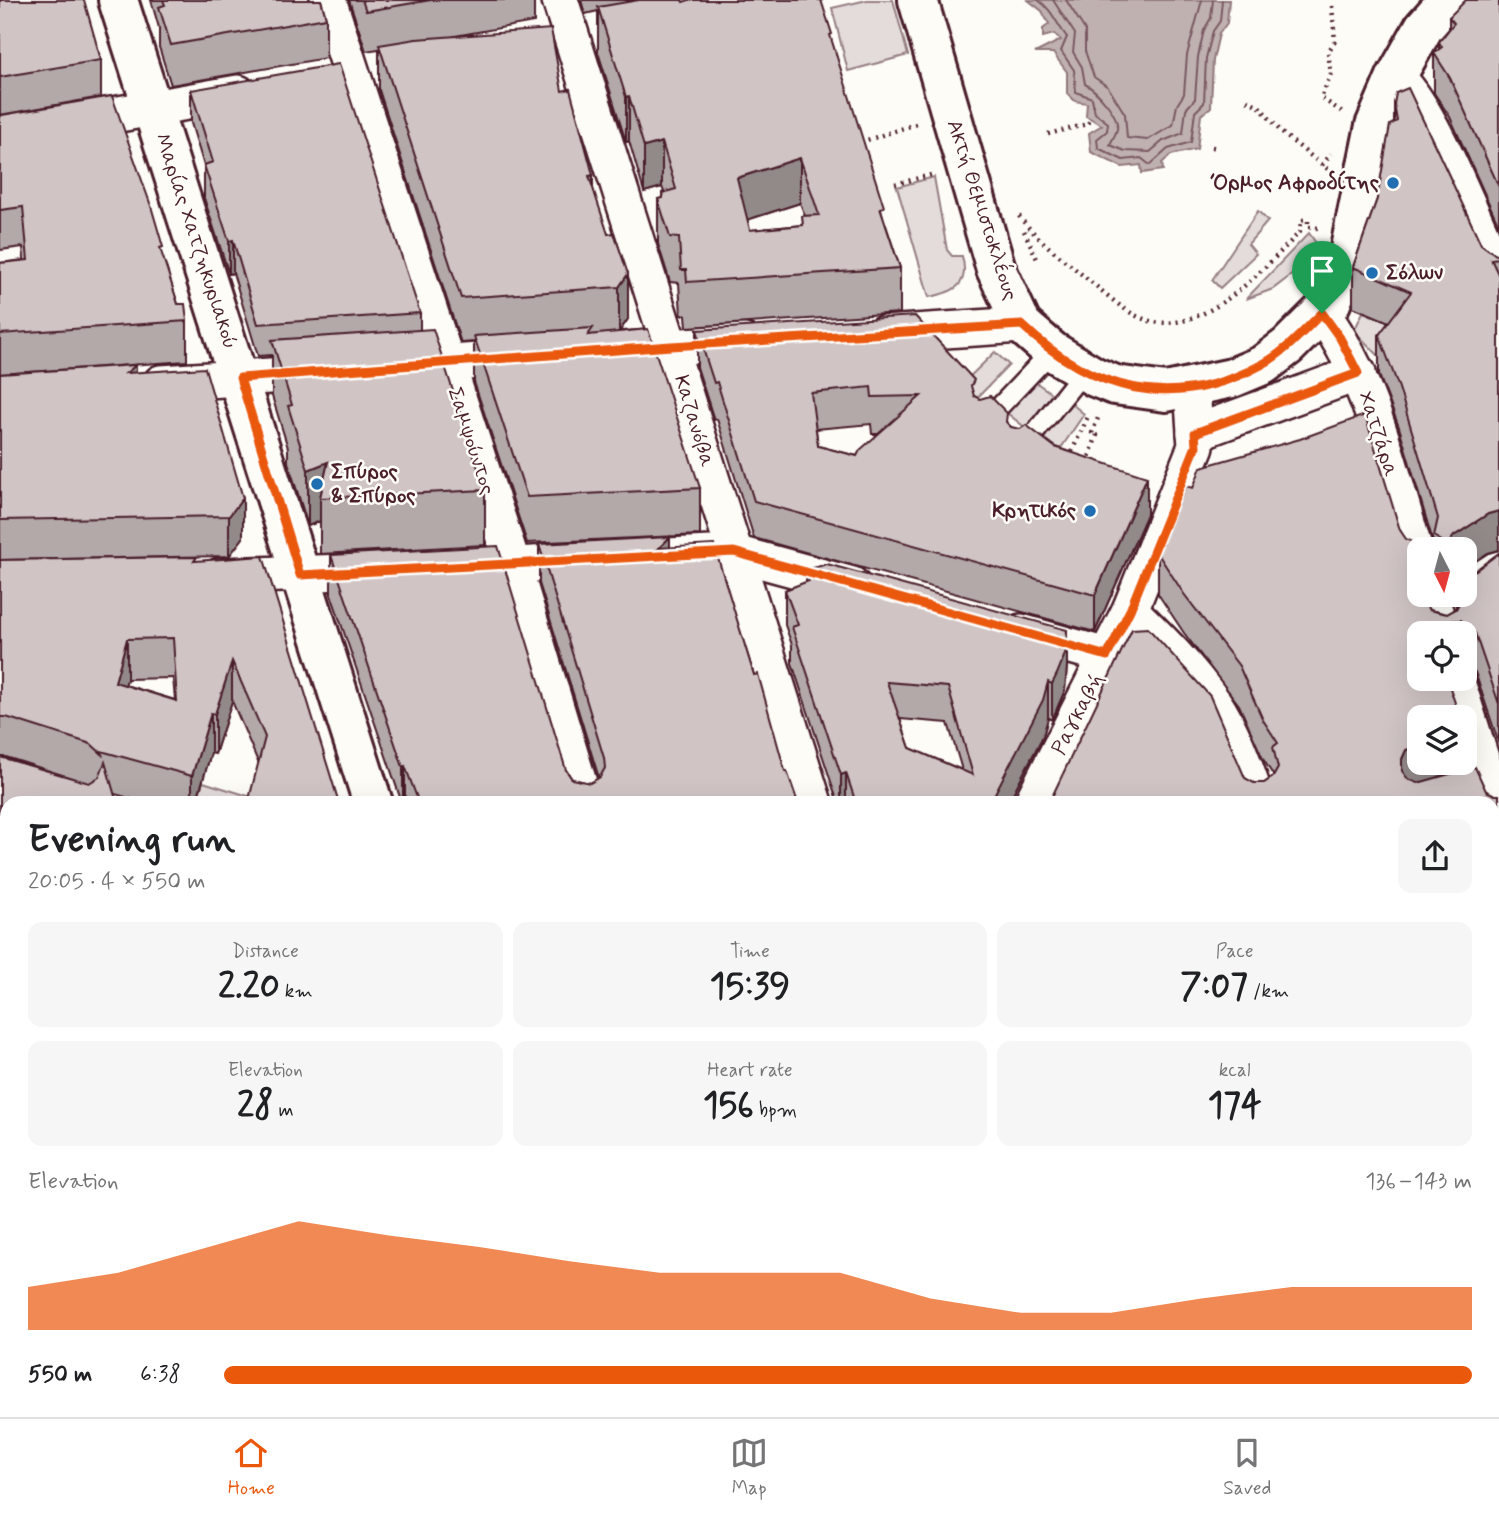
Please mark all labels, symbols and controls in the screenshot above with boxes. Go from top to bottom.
street label: Ακτή Θεμιστοκλέους [940,116,1025,304]
street label: Μαρίας Χατζηκυριακού [148,130,244,352]
place label: Όρμος Αφροδίτης [1211,169,1379,197]
marker: Όρμος Αφροδίτης [1385,175,1401,191]
pin [1292,241,1352,313]
icon: arrive [1303,252,1341,290]
place label: Σόλων [1386,259,1444,287]
marker: Σόλων [1364,265,1380,281]
street label: Καζανόβα [667,372,721,470]
street label: Σαμψούντος [440,384,502,498]
street label: Χατζάρα [1351,388,1405,480]
place label: Σπύρος & Σπύρος [331,458,416,510]
marker: Σπύρος & Σπύρος [309,476,325,492]
place label: Κρητικός [992,497,1076,525]
marker: Κρητικός [1082,503,1098,519]
north arrow [1407,537,1477,607]
map controls [1407,537,1477,775]
button: locate [1407,621,1477,691]
street label: Ραγκαβή [1045,668,1111,760]
button: layers [1407,705,1477,775]
text: Evening run [28,816,235,865]
button: share [1398,819,1472,893]
text: 20:05 · 4 × 550 m [28,867,206,897]
text: Distance [232,939,299,964]
text: Time [730,939,770,964]
text: Pace [1216,939,1254,964]
text: 2.20 [218,964,280,1010]
text: 15:39 [710,964,790,1010]
text: 7:07 [1180,964,1248,1010]
text: km [280,979,313,1004]
text: /km [1248,979,1289,1004]
text: Elevation [228,1058,303,1083]
text: Heart rate [707,1058,793,1083]
text: kcal [1219,1058,1251,1083]
text: 28 [237,1083,273,1129]
text: 156 [703,1083,754,1129]
text: 174 [1208,1083,1262,1129]
text: m [273,1098,294,1123]
text: bpm [754,1098,797,1123]
text: Elevation [28,1167,119,1197]
text: 136–143 m [1365,1167,1472,1197]
text: 550 m [28,1360,92,1390]
text: 6:38 [140,1360,181,1390]
tab: Home [228,1434,275,1501]
tab: Map [730,1434,768,1501]
tab: Saved [1223,1434,1271,1501]

